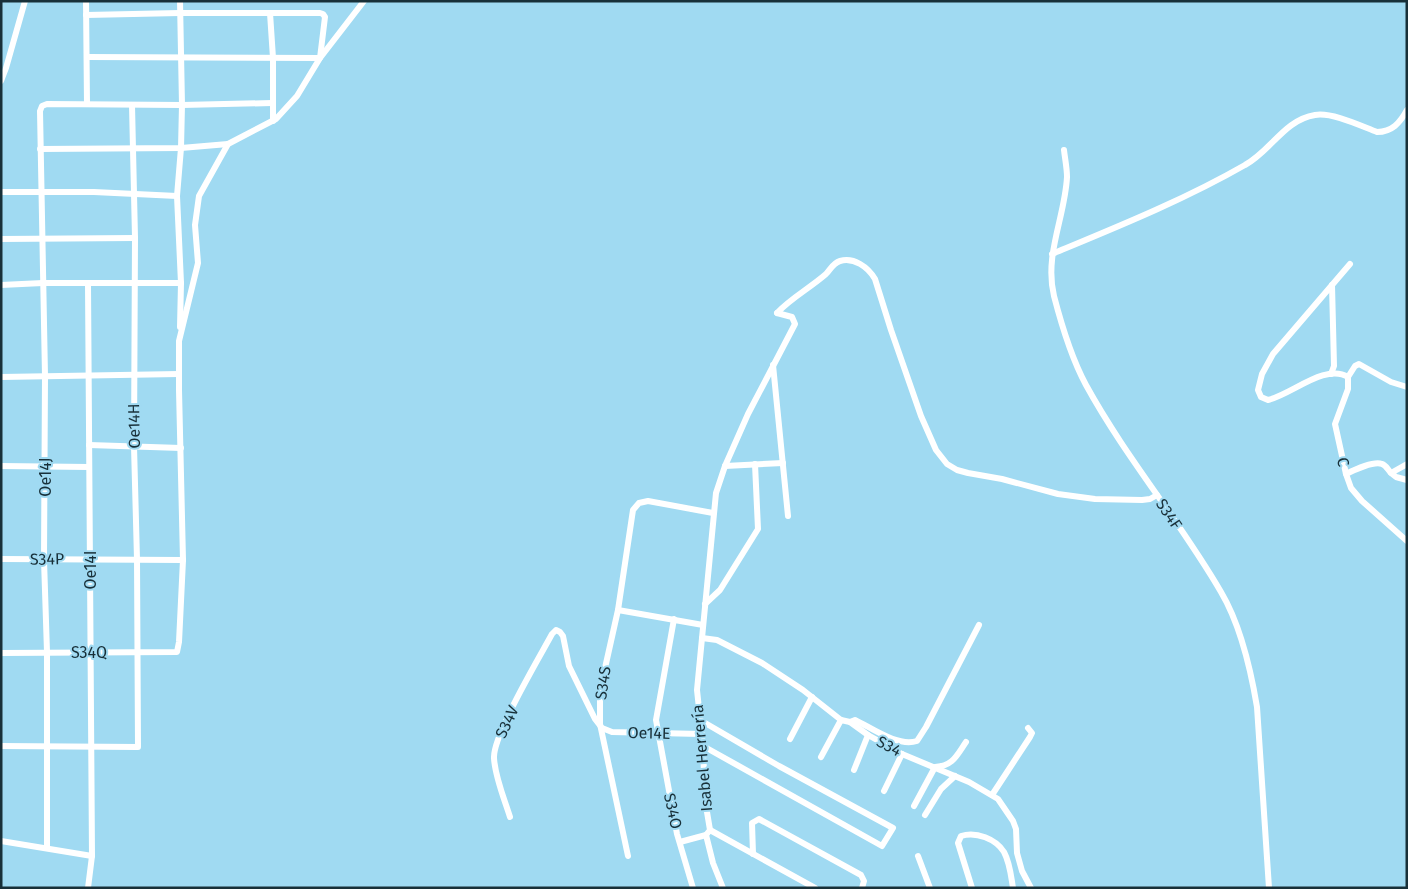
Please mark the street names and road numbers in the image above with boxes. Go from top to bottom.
street label: Oe14H [124,403,144,449]
street label: C [1333,455,1353,469]
street label: Oe14J [36,457,55,497]
street label: S34F [1152,495,1186,533]
street label: S34P [30,549,64,569]
street label: Oe14I [81,550,100,590]
street label: S34Q [71,643,107,662]
street label: S34S [591,665,615,701]
street label: S34V [491,703,523,741]
street label: Isabel Herrería [688,704,716,812]
street label: Oe14E [627,723,671,743]
street label: S34 [873,732,905,761]
street label: S34O [660,791,686,831]

